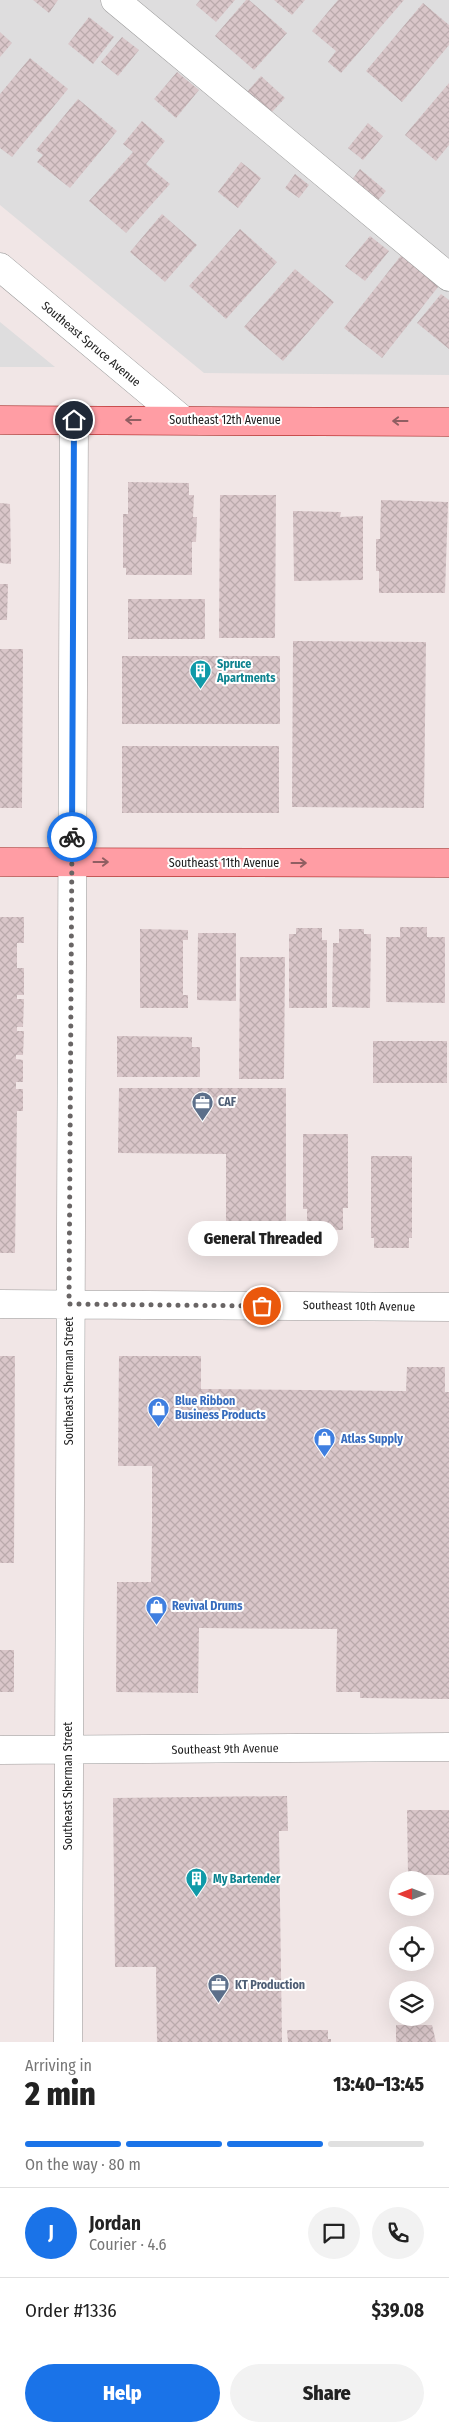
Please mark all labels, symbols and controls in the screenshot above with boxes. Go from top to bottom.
street label: Southeast Spruce Avenue [39,299,143,390]
pin [53,399,95,441]
icon: home [60,406,88,434]
street label: Southeast 12th Avenue [169,413,281,427]
one-way arrow [125,415,142,425]
one-way arrow [393,416,409,426]
place label: Spruce Apartments [216,657,276,685]
building icon: Spruce Apartments [189,659,213,690]
courier [47,812,97,862]
icon: bike [58,823,86,851]
street label: Southeast 11th Avenue [169,856,279,870]
one-way arrow [92,857,109,867]
one-way arrow [290,858,306,868]
office icon: CAF [190,1090,214,1121]
place label: CAF [218,1095,237,1109]
callout: General Threaded [187,1221,337,1256]
text: General Threaded [204,1229,322,1248]
pin [241,1285,283,1327]
icon: bag [248,1292,276,1320]
street label: Southeast 10th Avenue [303,1298,415,1314]
street label: Southeast Sherman Street [62,1317,76,1445]
place label: Blue Ribbon Business Products [175,1394,267,1422]
shop icon: Blue Ribbon Business Products [147,1396,171,1427]
shop icon: Atlas Supply [313,1427,337,1458]
place label: Atlas Supply [340,1432,403,1446]
shop icon: Revival Drums [144,1594,168,1625]
place label: Revival Drums [172,1599,243,1613]
street label: Southeast Sherman Street [61,1722,75,1850]
street label: Southeast 9th Avenue [171,1741,279,1757]
building icon: My Bartender [185,1867,209,1898]
north arrow [389,1871,434,1916]
map controls [389,1871,434,2026]
place label: My Bartender [213,1872,281,1886]
button: locate [389,1926,434,1971]
office icon: KT Production [207,1973,231,2004]
place label: KT Production [235,1978,305,1992]
button: layers [389,1981,434,2026]
text: Arriving in [25,2056,92,2075]
text: 13:40–13:45 [333,2073,424,2096]
text: 2 min [25,2075,96,2113]
text: On the way · 80 m [25,2155,141,2174]
button: chat [308,2207,360,2259]
button: phone [372,2207,424,2259]
text: Jordan [89,2212,141,2235]
text: J [48,2221,54,2244]
text: Courier · 4.6 [89,2235,167,2254]
text: Order #1336 [25,2299,117,2322]
text: $39.08 [371,2299,424,2322]
button: Help [25,2364,220,2422]
button: Share [230,2364,424,2422]

